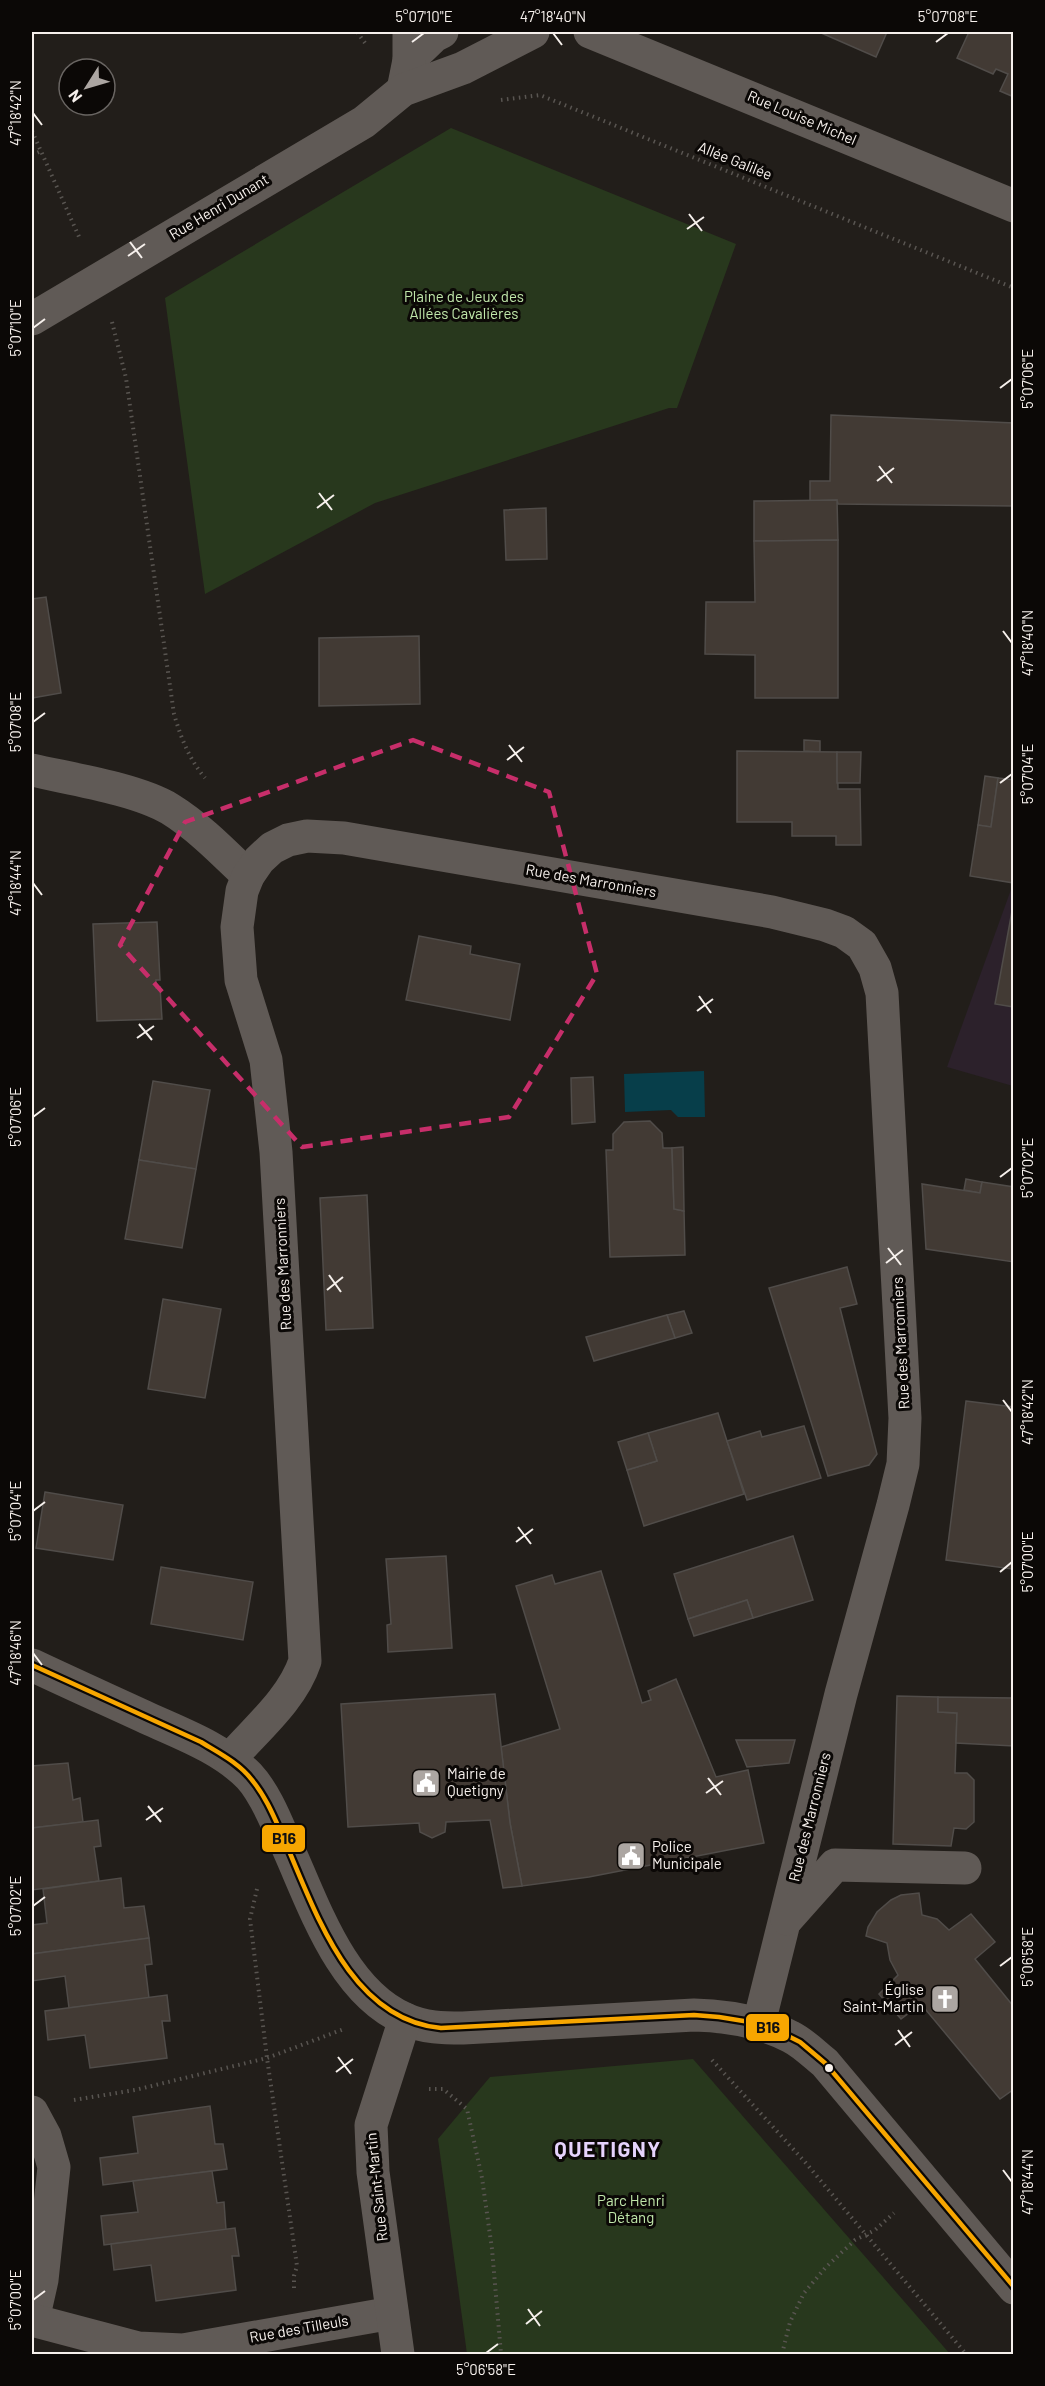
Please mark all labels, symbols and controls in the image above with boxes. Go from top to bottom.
text: 5°07'10"E [395,7,453,25]
text: 47°18'40"N [520,7,586,25]
text: 5°07'08"E [918,7,978,25]
north arrow [57,57,117,117]
text: 47°18'42"N [6,80,24,146]
text: N [64,86,85,106]
street label: Rue Louise Michel [745,86,860,148]
street label: Allée Galilée [696,137,775,183]
street label: Rue Henri Dunant [166,169,271,243]
park label: Plaine de Jeux des Allées Cavalières [404,287,524,322]
text: 5°07'10"E [6,299,24,357]
text: 5°07'06"E [1018,349,1036,409]
text: 47°18'40"N [1018,610,1036,676]
text: 5°07'08"E [6,692,24,752]
text: 5°07'04"E [1018,744,1036,804]
text: 47°18'44"N [6,850,24,916]
street label: Rue des Marronniers [524,860,658,900]
text: 5°07'06"E [6,1087,24,1147]
text: 5°07'02"E [1018,1138,1036,1198]
street label: Rue des Marronniers [270,1197,294,1331]
street label: Rue des Marronniers [888,1276,912,1410]
text: 47°18'42"N [1018,1379,1036,1445]
text: 5°07'04"E [6,1481,24,1541]
text: 5°07'00"E [1018,1532,1036,1592]
text: 47°18'46"N [6,1620,24,1686]
street label: Rue des Marronniers [784,1750,834,1883]
place label: Mairie de Quetigny [447,1764,506,1799]
public building icon: Mairie de Quetigny [410,1767,442,1799]
line badge: B16 [261,1824,306,1853]
text: B16 [272,1828,296,1847]
place label: Police Municipale [652,1837,722,1872]
public building icon: Police Municipale [615,1840,647,1872]
text: 5°07'02"E [6,1876,24,1936]
text: 5°06'58"E [1018,1927,1036,1987]
place label: Église Saint-Martin [843,1980,924,2015]
church icon: Église Saint-Martin [929,1983,961,2015]
line badge: B16 [745,2013,790,2042]
text: B16 [756,2017,780,2036]
unlabelled marker [823,2062,835,2074]
street label: Rue Saint-Martin [361,2132,391,2242]
district label: QUETIGNY [554,2136,662,2161]
text: 47°18'44"N [1018,2149,1036,2215]
park label: Parc Henri Détang [597,2191,665,2226]
text: 5°07'00"E [6,2270,24,2330]
street label: Rue des Tilleuls [248,2310,350,2346]
text: 5°06'58"E [456,2360,516,2378]

